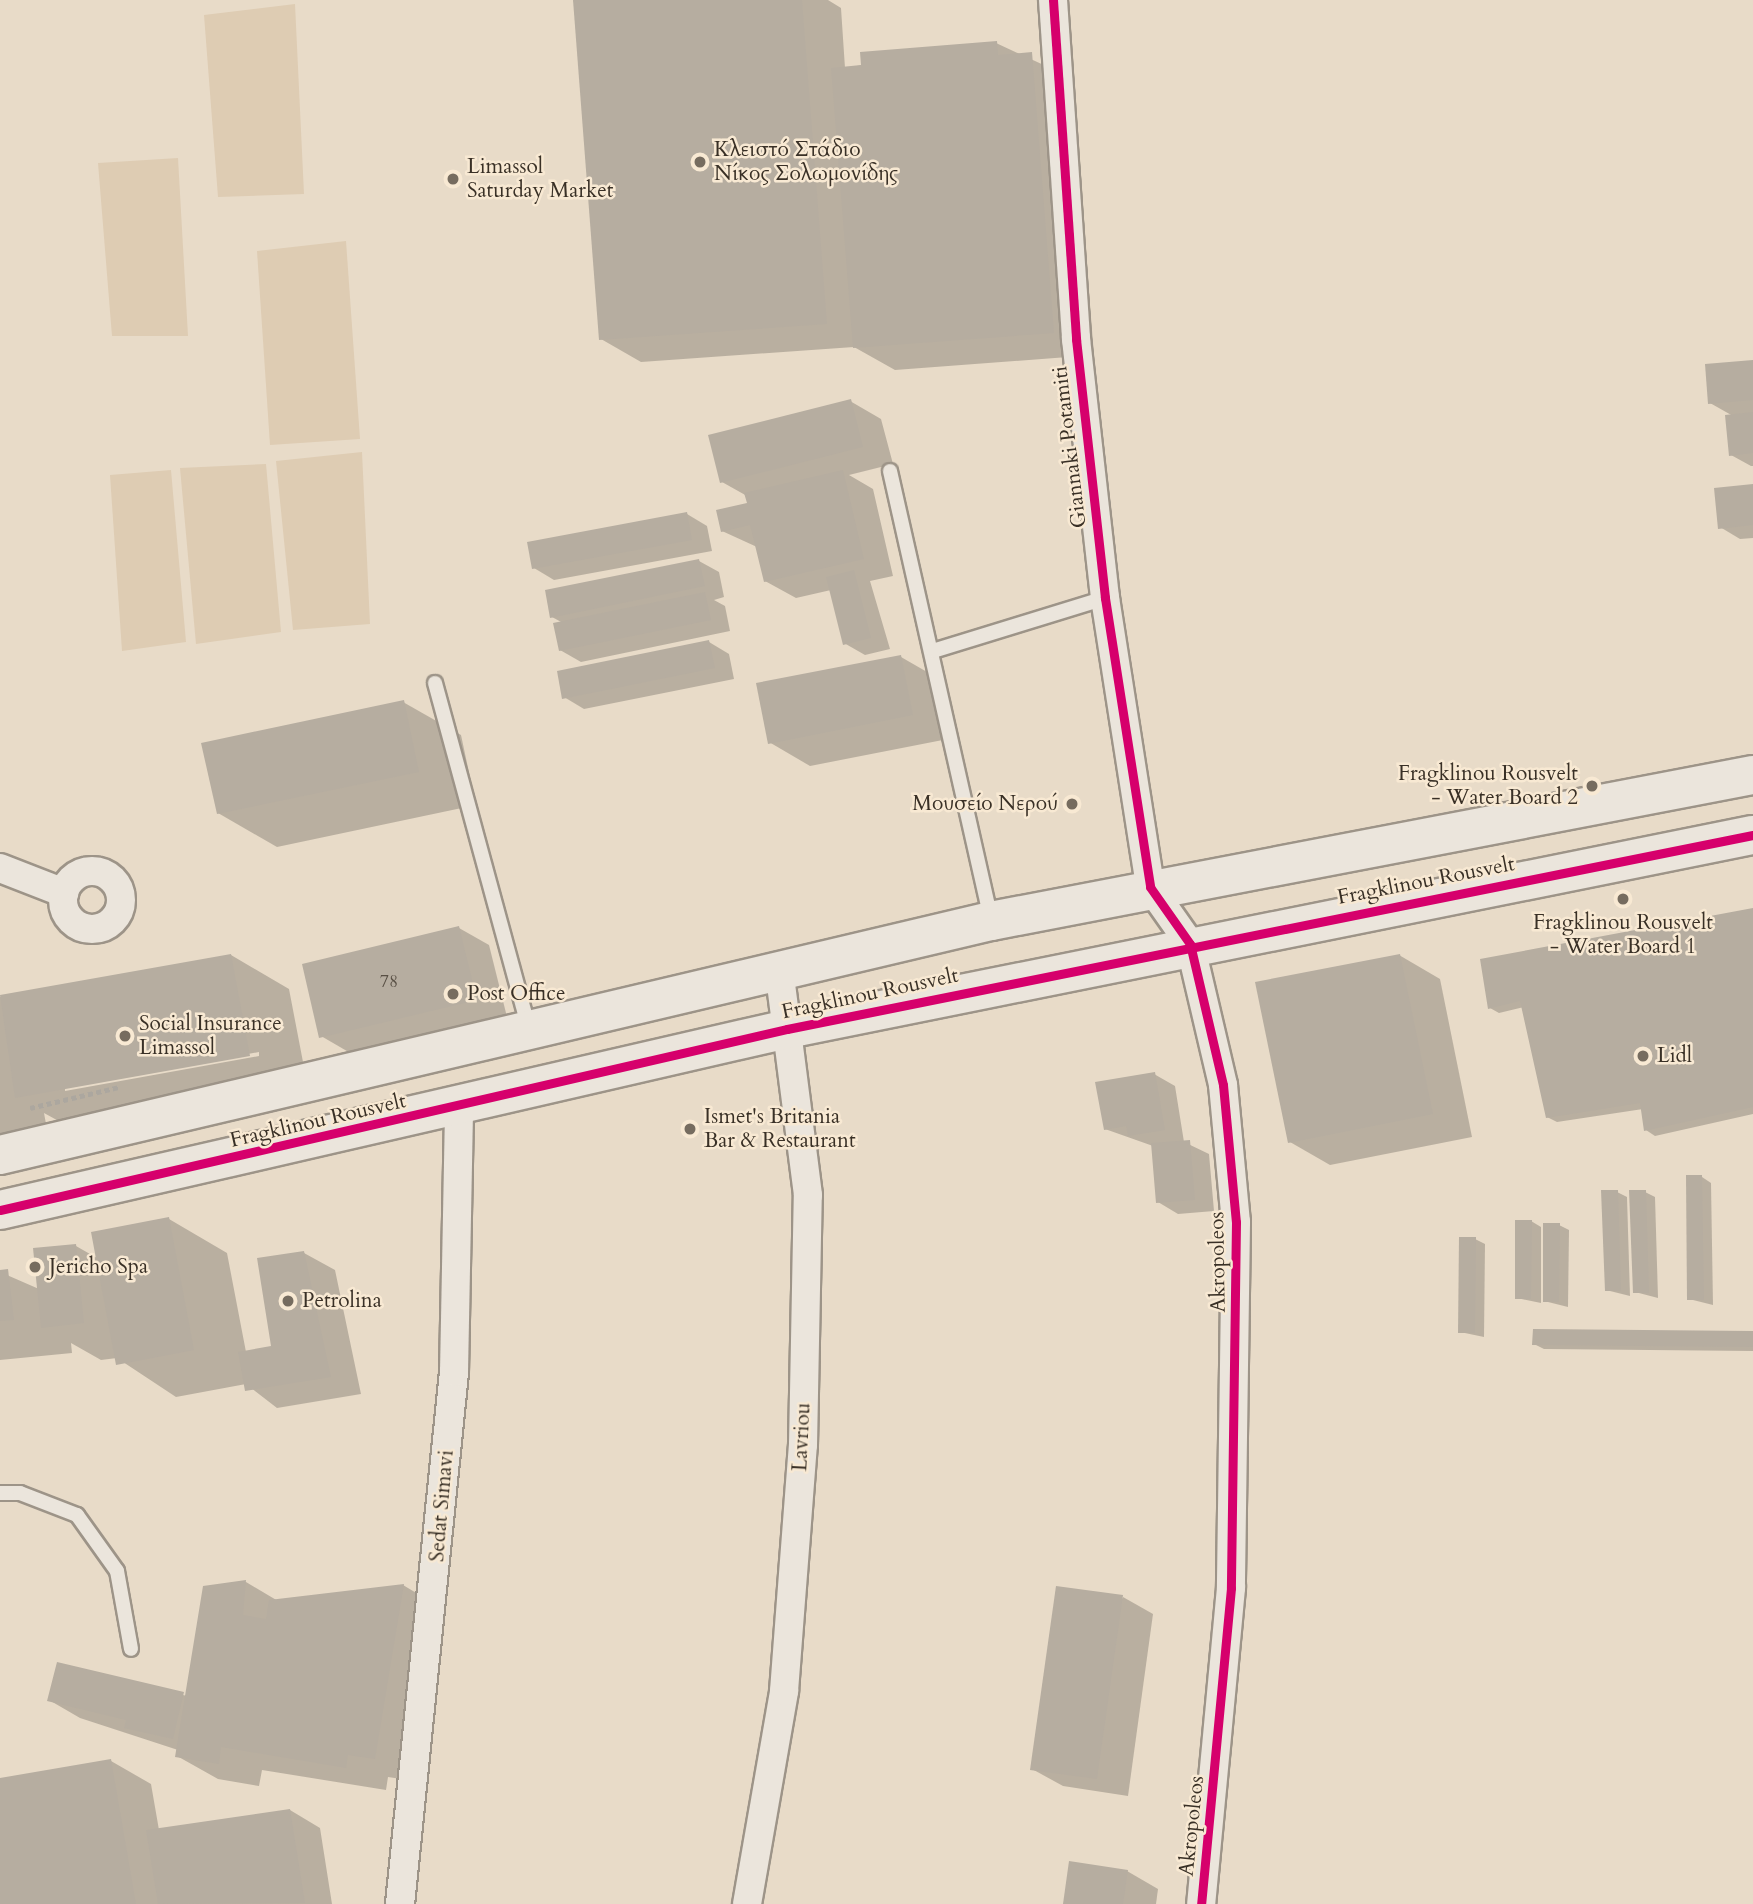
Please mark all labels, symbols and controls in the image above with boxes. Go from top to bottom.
place label: Κλειστό Στάδιο Νίκος Σολωμονίδης [714,137,898,187]
place label: Limassol Saturday Market [467,154,613,204]
marker: Κλειστό Στάδιο Νίκος Σολωμονίδης [692,154,708,170]
marker: Limassol Saturday Market [445,171,461,187]
street label: Giannaki Potamiti [1048,365,1092,529]
place label: Fragklinou Rousvelt - Water Board 2 [1398,761,1578,811]
marker: Fragklinou Rousvelt - Water Board 2 [1584,778,1600,794]
place label: Μουσείο Νερού [912,791,1058,817]
marker: Μουσείο Νερού [1064,796,1080,812]
street label: Fragklinou Rousvelt [1335,851,1517,911]
marker: Fragklinou Rousvelt - Water Board 1 [1615,891,1631,907]
place label: Fragklinou Rousvelt - Water Board 1 [1533,910,1713,960]
street label: Fragklinou Rousvelt [779,963,961,1025]
house number: 78 [380,971,398,993]
place label: Post Office [467,981,565,1007]
marker: Post Office [445,986,461,1002]
place label: Social Insurance Limassol [139,1011,282,1061]
marker: Social Insurance Limassol [117,1028,133,1044]
place label: Lidl [1657,1043,1692,1069]
marker: Lidl [1635,1048,1651,1064]
street label: Fragklinou Rousvelt [227,1088,409,1154]
place label: Ismet's Britania Bar & Restaurant [704,1104,856,1154]
marker: Ismet's Britania Bar & Restaurant [682,1121,698,1137]
street label: Akropoleos [1205,1211,1231,1313]
place label: Jericho Spa [49,1254,148,1280]
marker: Jericho Spa [27,1259,43,1275]
place label: Petrolina [302,1288,382,1314]
marker: Petrolina [280,1293,296,1309]
street label: Lavriou [788,1402,816,1472]
street label: Sedat Simavi [425,1449,459,1563]
street label: Akropoleos [1174,1774,1210,1878]

